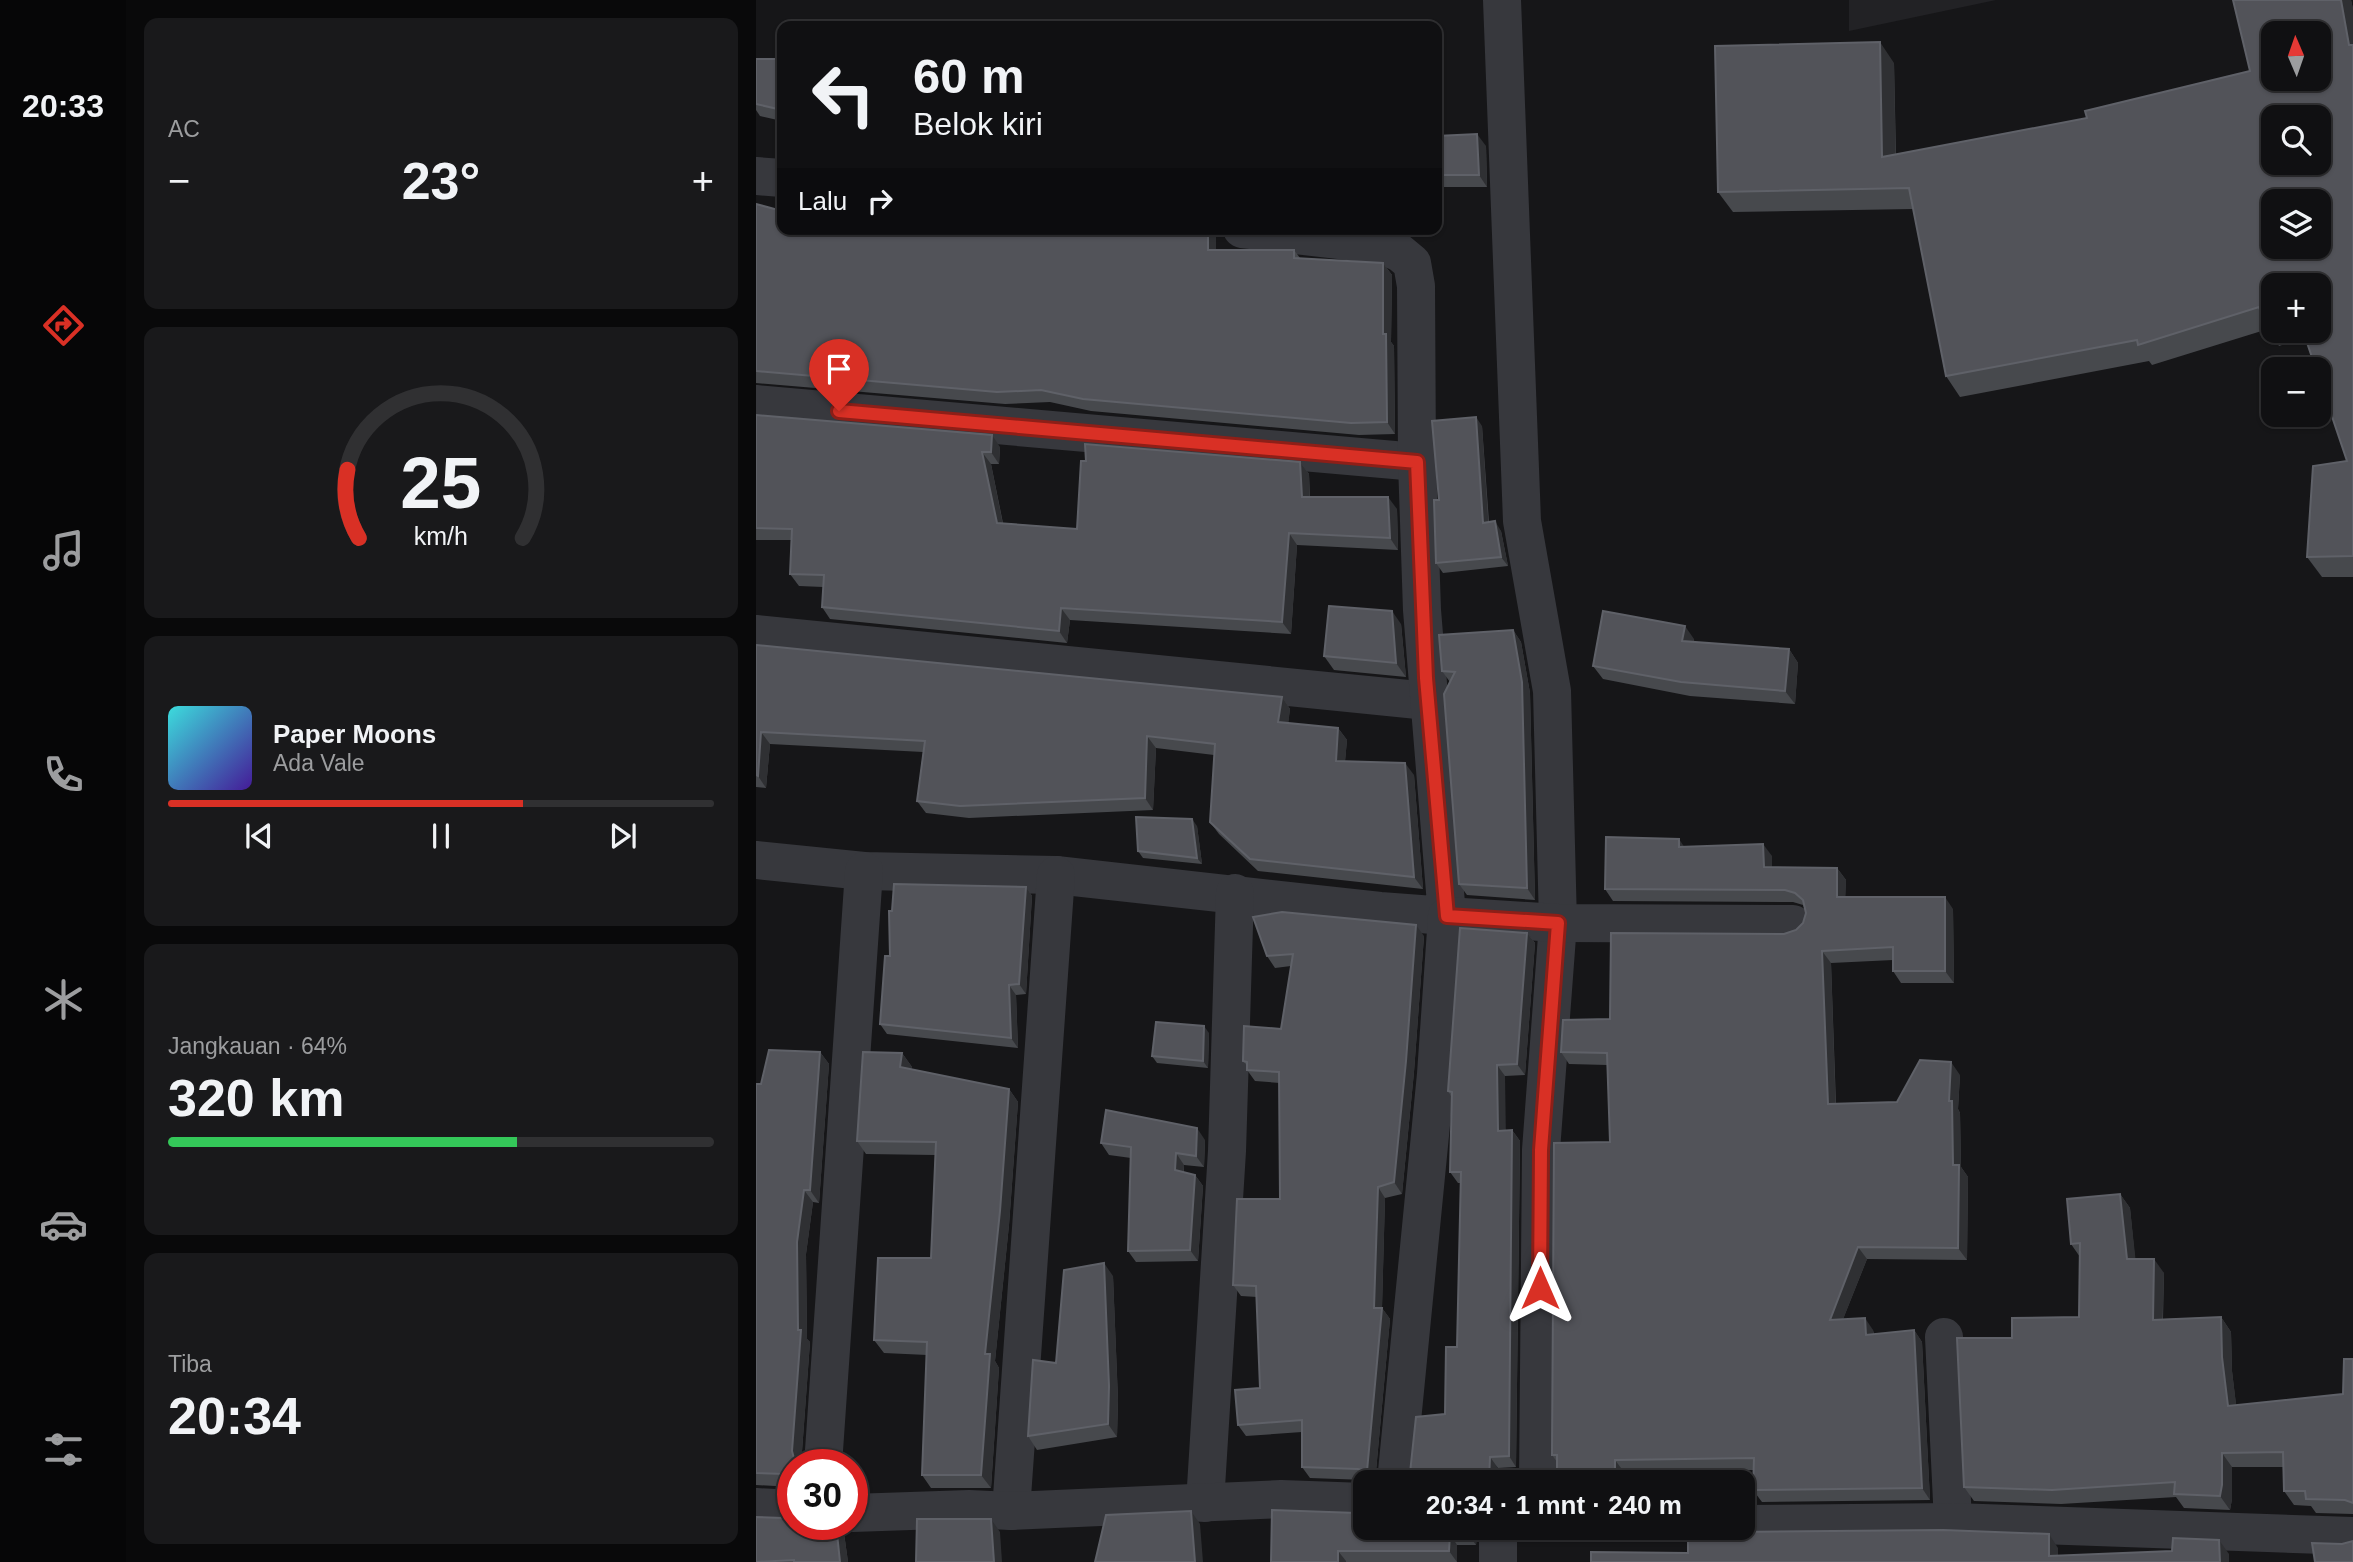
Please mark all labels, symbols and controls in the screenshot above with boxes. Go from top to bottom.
north arrow [2261,21,2331,91]
map controls [2261,21,2331,427]
icon: left [798,49,889,140]
text: 60 m [913,49,1025,103]
text: 20:33 [22,88,104,124]
button: search [2261,105,2331,175]
text: Belok kiri [913,106,1043,142]
text: AC [168,116,200,142]
text: 23° [402,152,480,210]
text: − [168,160,190,202]
text: + [692,160,714,202]
icon: right [861,182,899,220]
text: Lalu [798,186,847,216]
button: layers [2261,189,2331,259]
button: + [2261,273,2331,343]
icon: directions [39,301,88,350]
pin [809,339,869,411]
icon: arrive [820,350,858,388]
button: − [2261,357,2331,427]
text: 25 [401,443,481,524]
text: km/h [414,522,468,550]
icon: music [39,526,88,575]
text: Paper Moons [273,719,436,749]
icon: phone [39,750,88,799]
text: Ada Vale [273,750,365,776]
icon: previous [240,817,278,855]
icon: pause [422,817,460,855]
icon: next [604,817,642,855]
icon: climate [39,975,88,1024]
text: Jangkauan · 64% [168,1033,347,1059]
text: 320 km [168,1069,344,1127]
icon: car [39,1200,88,1249]
position arrow [1503,1251,1577,1325]
text: Tiba [168,1351,212,1377]
text: 20:34 [168,1387,301,1445]
icon: filters [39,1425,88,1474]
speed limit sign: 30 [777,1449,868,1540]
text: 20:34 · 1 mnt · 240 m [1426,1490,1682,1520]

